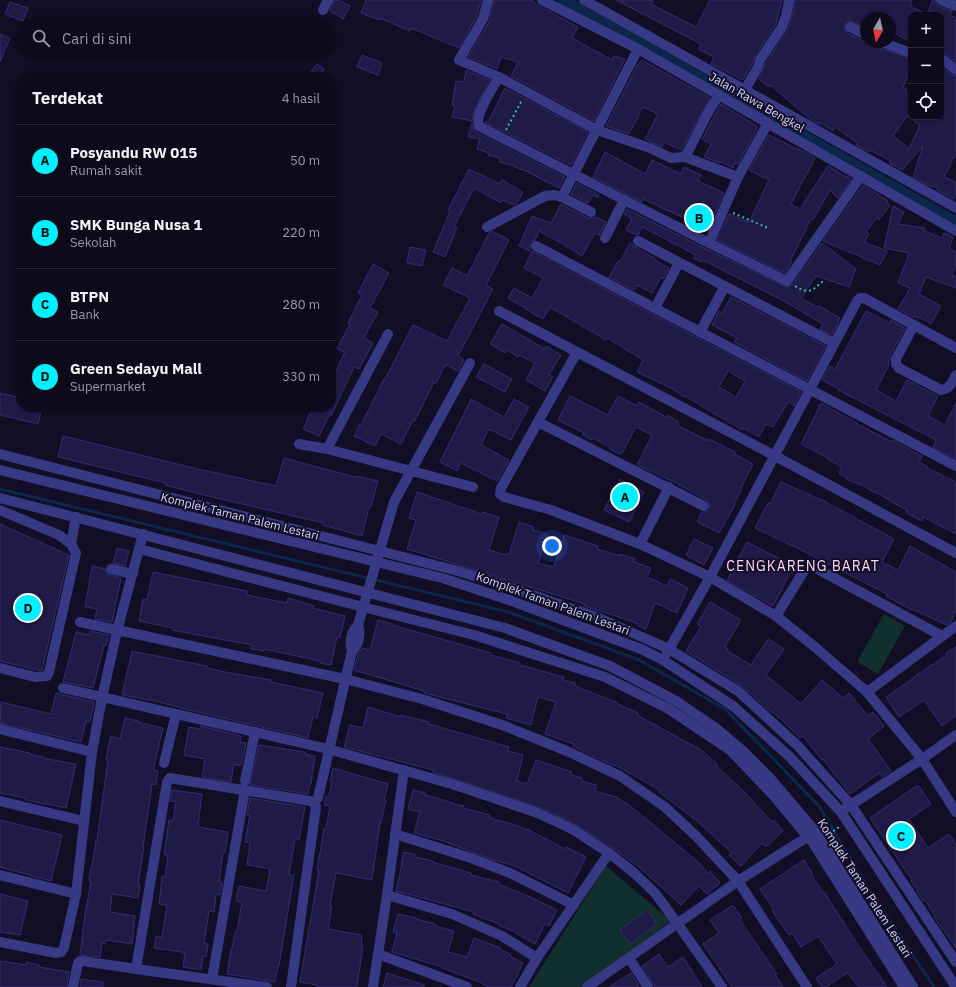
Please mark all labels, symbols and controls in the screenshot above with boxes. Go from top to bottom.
north arrow [860,12,896,48]
map controls [908,12,944,120]
button: + [908,12,944,48]
search box [16,16,336,60]
icon: search [30,27,52,49]
text: Cari di sini [62,29,131,48]
button: − [908,48,944,84]
street label: Jalan Rawa Bengkel [707,69,807,135]
button: locate [908,84,944,120]
text: Terdekat [32,87,103,109]
text: 4 hasil [282,90,320,107]
text: Posyandu RW 015 [70,143,197,162]
text: A [41,152,49,169]
text: 50 m [290,152,320,169]
text: Rumah sakit [70,162,142,179]
pin: B [686,203,712,233]
text: SMK Bunga Nusa 1 [70,215,202,234]
text: B [41,224,49,241]
text: 220 m [282,224,320,241]
text: Sekolah [70,234,116,251]
text: BTPN [70,287,109,306]
text: C [41,296,49,313]
text: 280 m [282,296,320,313]
text: Bank [70,306,100,323]
text: Green Sedayu Mall [70,359,202,378]
text: D [40,368,50,385]
text: 330 m [282,368,320,385]
text: Supermarket [70,378,146,395]
pin: A [612,482,638,512]
street label: Komplek Taman Palem Lestari [159,489,321,543]
your location [542,536,562,556]
district label: CENGKARENG BARAT [726,557,880,575]
street label: Komplek Taman Palem Lestari [474,568,632,638]
pin: D [15,593,41,623]
street label: Komplek Taman Palem Lestari [814,816,916,960]
pin: C [888,821,914,851]

